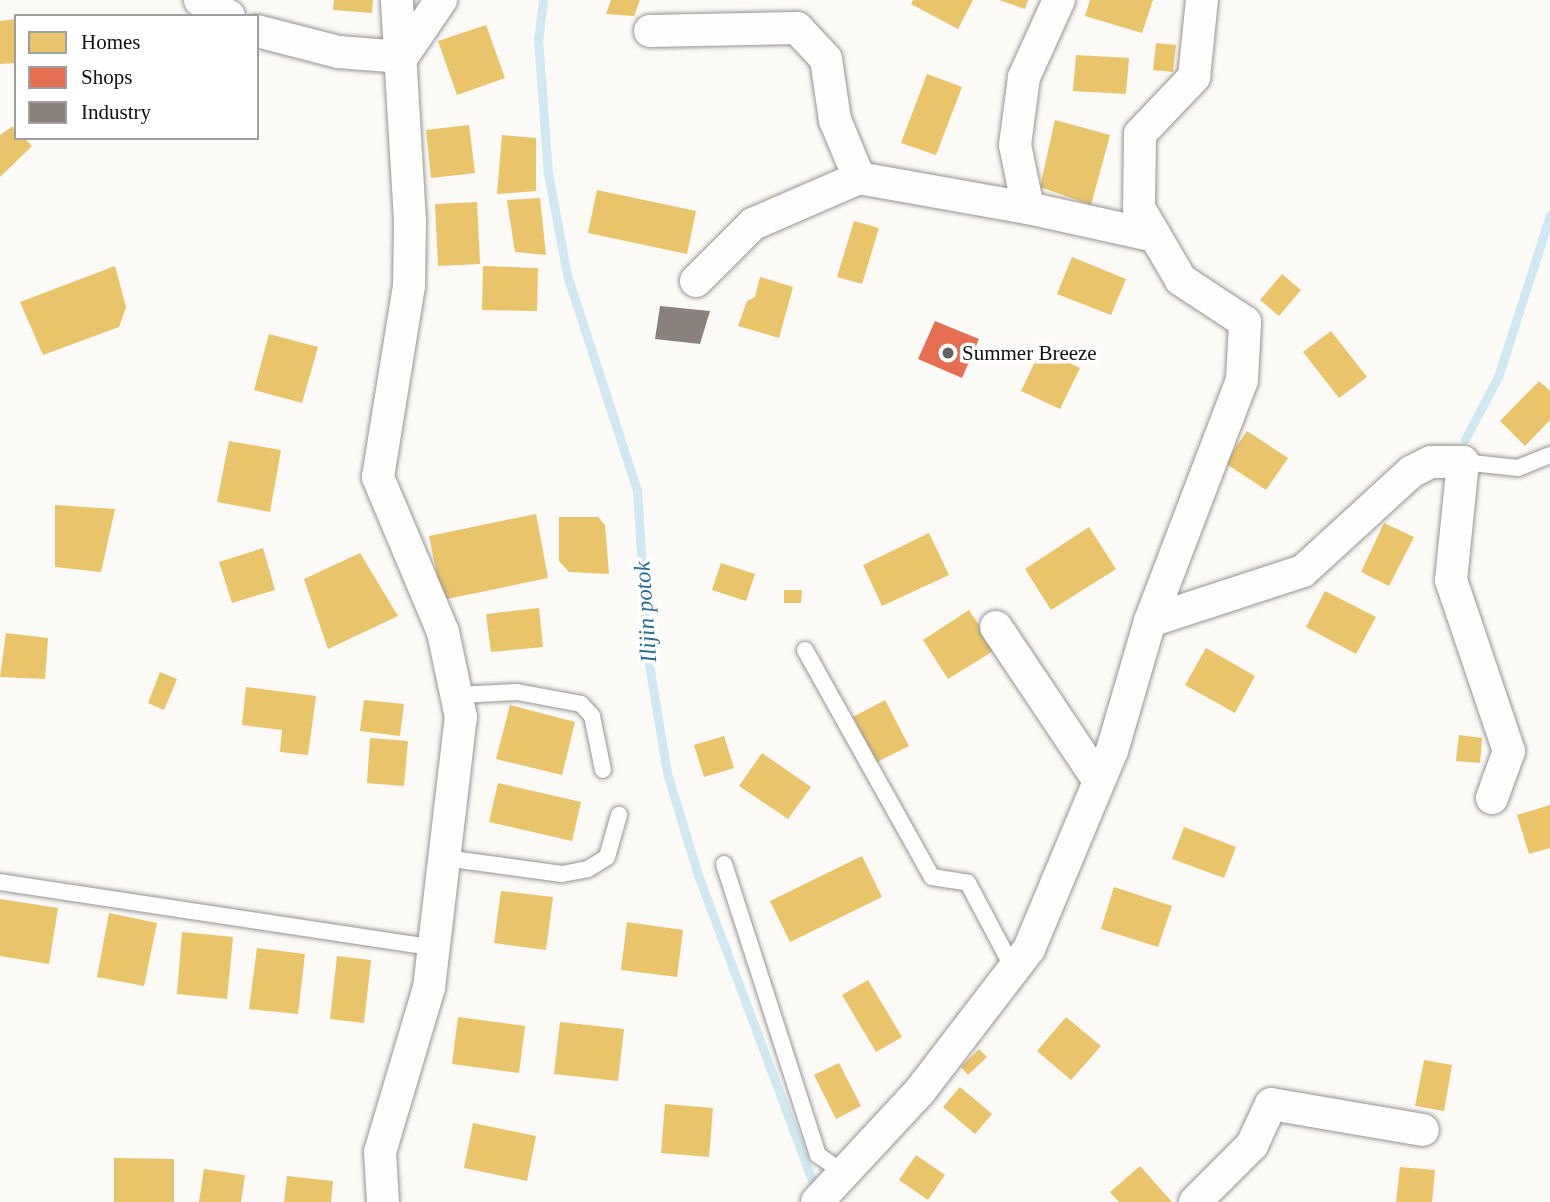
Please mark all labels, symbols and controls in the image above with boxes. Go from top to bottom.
legend [14,14,259,140]
text: Homes [81,30,141,54]
text: Shops [81,65,132,89]
text: Industry [81,100,151,124]
place label: Summer Breeze [962,340,1097,366]
marker: Summer Breeze [940,345,956,361]
water label: Ilijin potok [629,560,663,664]

